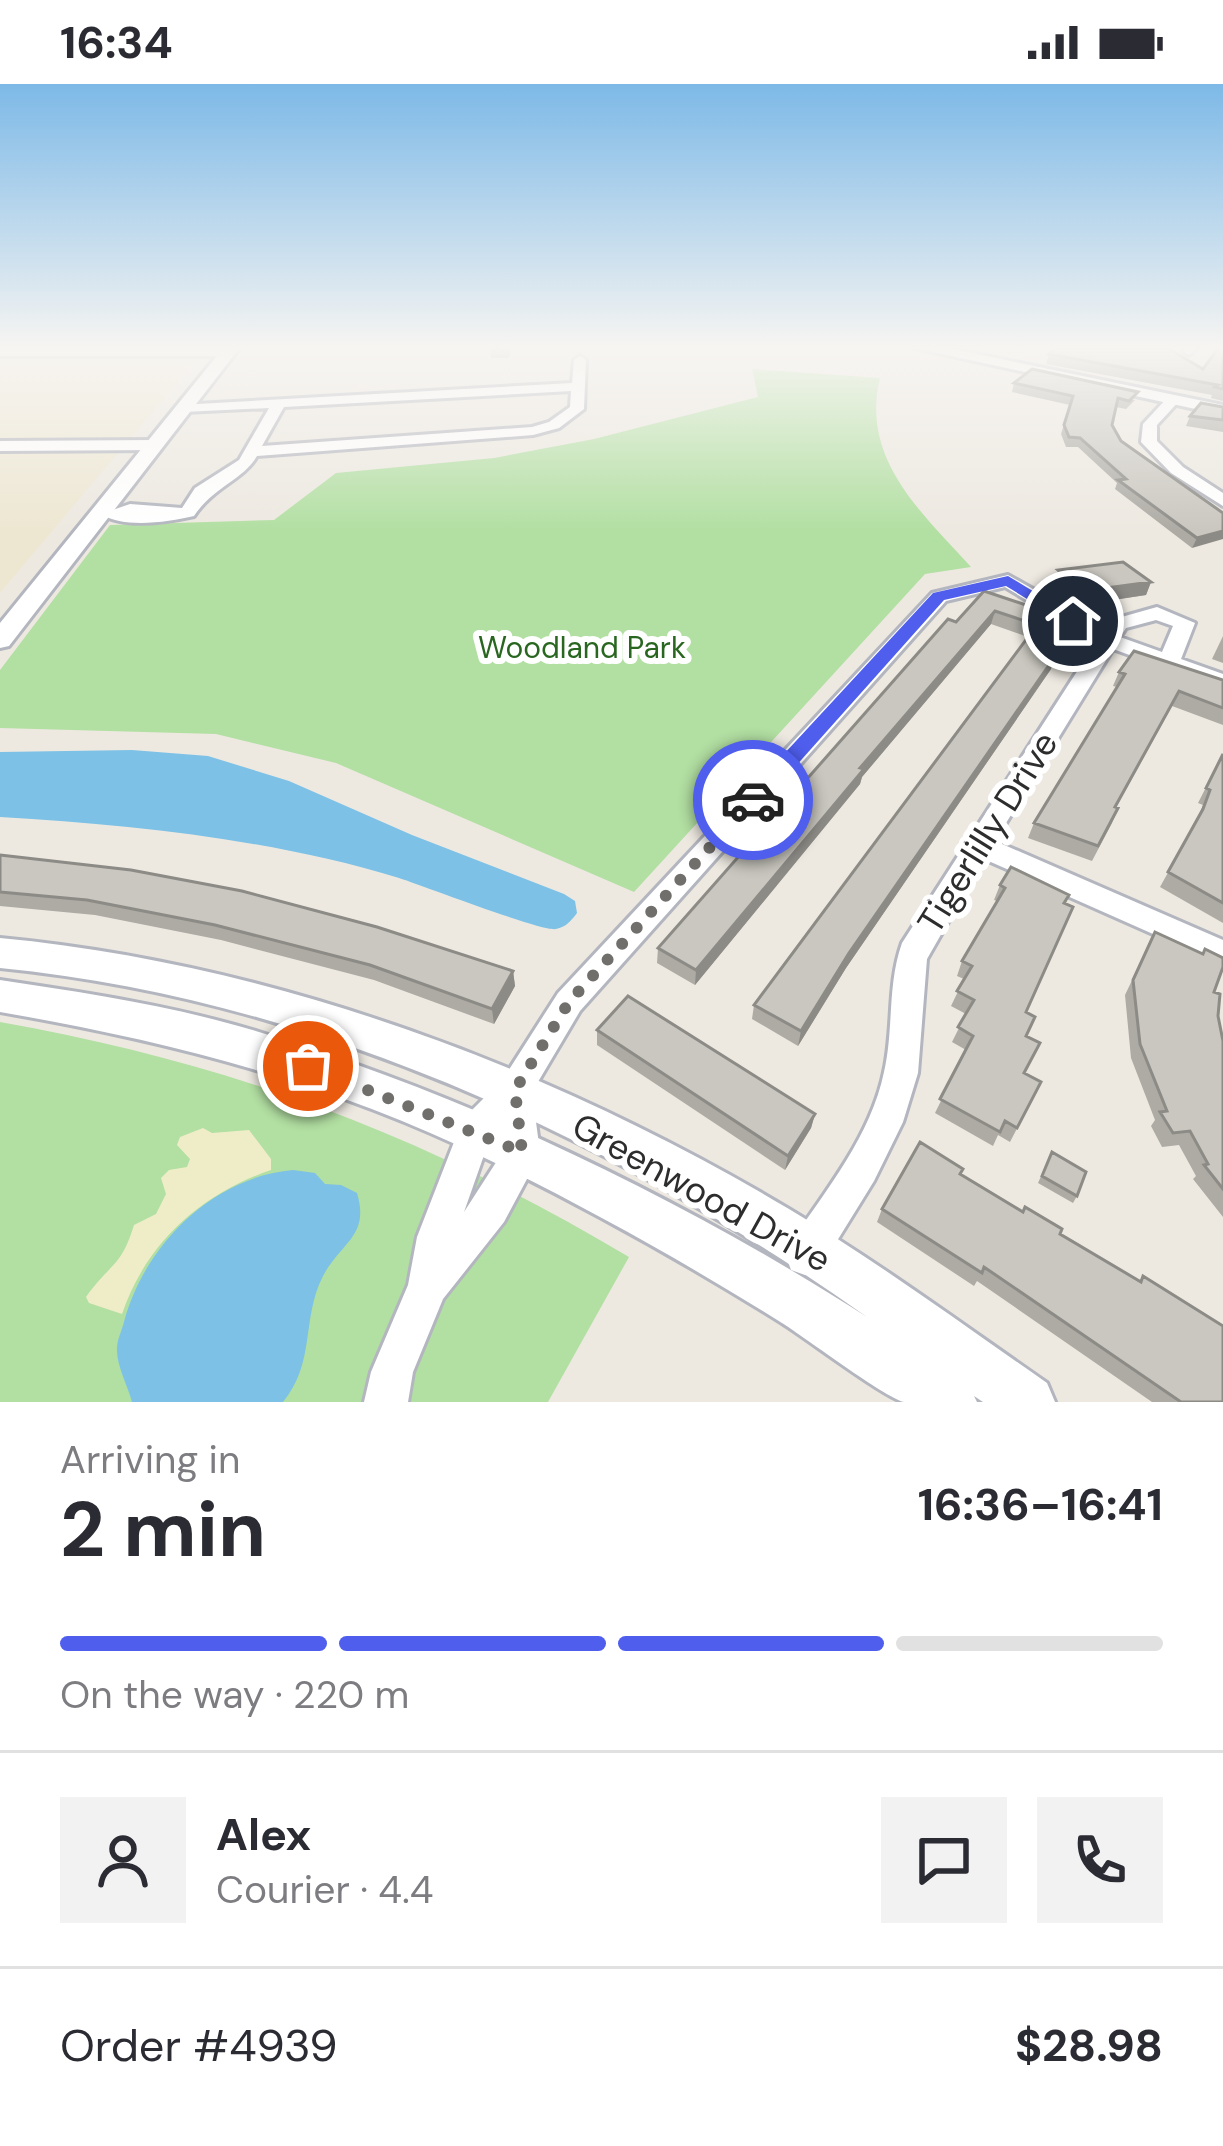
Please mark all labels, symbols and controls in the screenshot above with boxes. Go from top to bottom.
text: 16:34 [60,13,173,72]
pin [1022,570,1124,672]
icon: home [1040,588,1106,654]
park label: Woodland Park [478,628,686,667]
street label: Tigerlilly Drive [907,722,1068,942]
courier [693,740,813,860]
icon: car [720,767,786,833]
pin [257,1015,359,1117]
icon: bag [275,1033,341,1099]
street label: Greenwood Drive [564,1102,839,1283]
text: Arriving in [60,1434,240,1485]
text: 16:36–16:41 [918,1475,1163,1534]
text: 2 min [60,1479,266,1580]
text: On the way · 220 m [60,1669,409,1720]
button: person [60,1797,186,1923]
button: chat [881,1797,1007,1923]
button: phone [1037,1797,1163,1923]
text: Alex [216,1805,311,1864]
text: Courier · 4.4 [216,1864,433,1915]
text: Order #4939 [60,2016,338,2075]
text: $28.98 [1015,2016,1163,2075]

